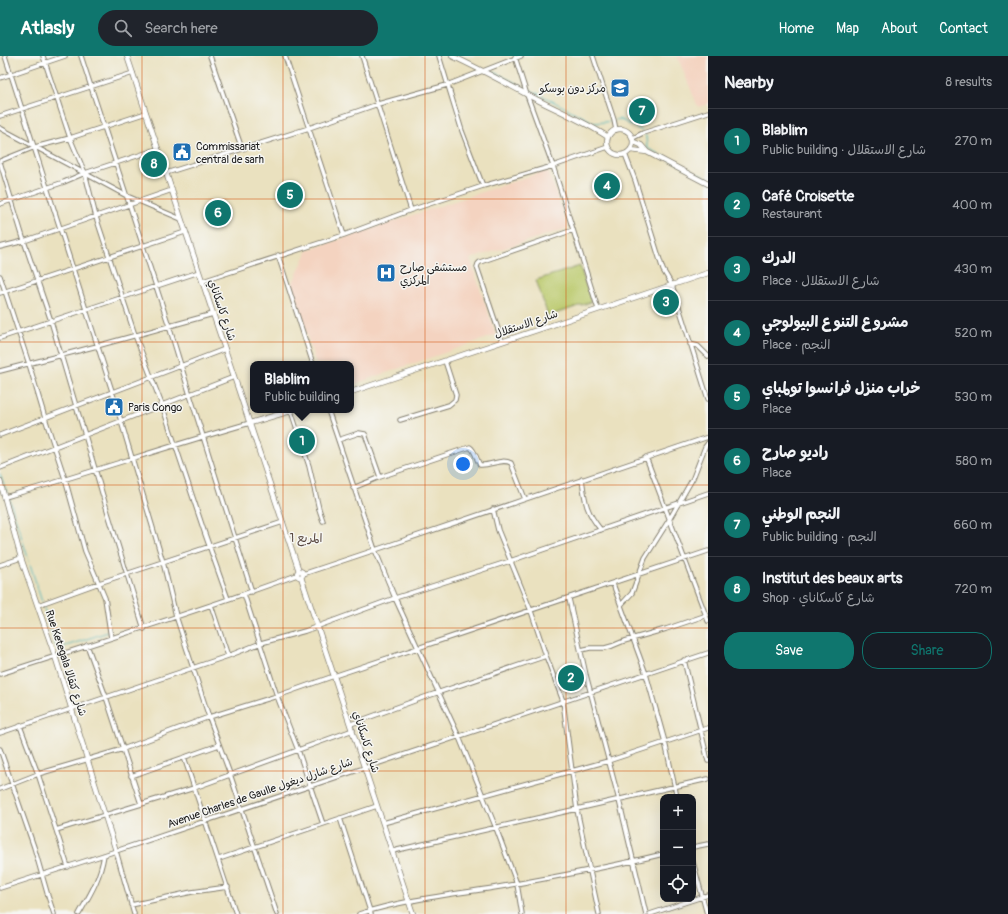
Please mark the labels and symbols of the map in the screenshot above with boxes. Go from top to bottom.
school or university icon: مركز دون بوسكو [609,77,631,99]
place label: مركز دون بوسكو [538,82,606,96]
pin: 7 [629,96,655,126]
place label: Commissariat central de sarh [196,140,264,166]
public building icon: Commissariat central de sarh [171,141,193,163]
pin: 8 [141,149,167,179]
pin: 4 [594,171,620,201]
pin: 5 [277,180,303,210]
pin: 6 [205,198,231,228]
place label: مستشفى صارح المركزي [400,261,467,289]
hospital icon: مستشفى صارح المركزي [375,262,397,284]
street label: شارع كاسكاناي [204,278,239,343]
pin: 3 [653,287,679,317]
street label: شارع الاستقلال [493,307,560,343]
public building icon: Paris Congo [103,396,125,418]
place label: Paris Congo [128,401,182,414]
pin: 1 [289,426,315,456]
your location [453,454,473,474]
district label: المربع 1 [290,531,322,547]
street label: Rue Ketegala شارع كتقالا [41,608,89,718]
pin: 2 [558,663,584,693]
street label: شارع كاسكاناي [348,709,382,775]
street label: Avenue Charles de Gaulle شارع شارل ديغول [166,755,355,833]

